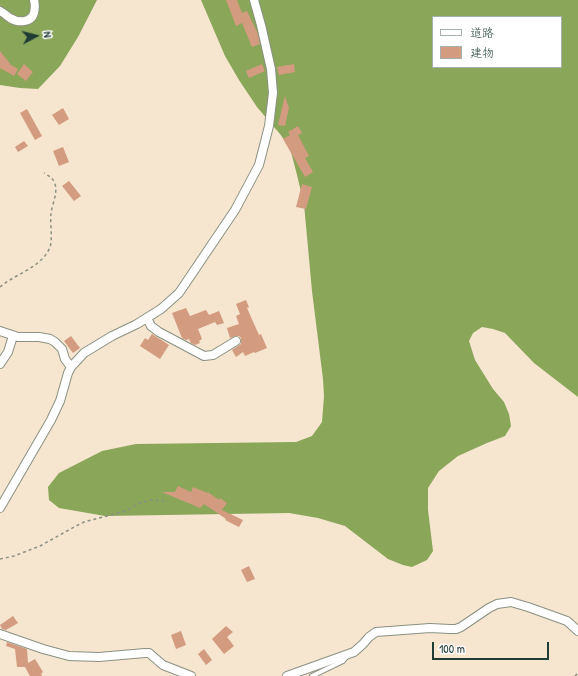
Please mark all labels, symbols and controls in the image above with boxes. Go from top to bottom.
north arrow [16,16,56,56]
legend [432,16,562,68]
text: 道路 [470,24,494,41]
text: N [41,31,55,38]
text: 建物 [470,44,494,61]
scale bar [434,634,551,660]
text: 100 m [439,640,465,657]

